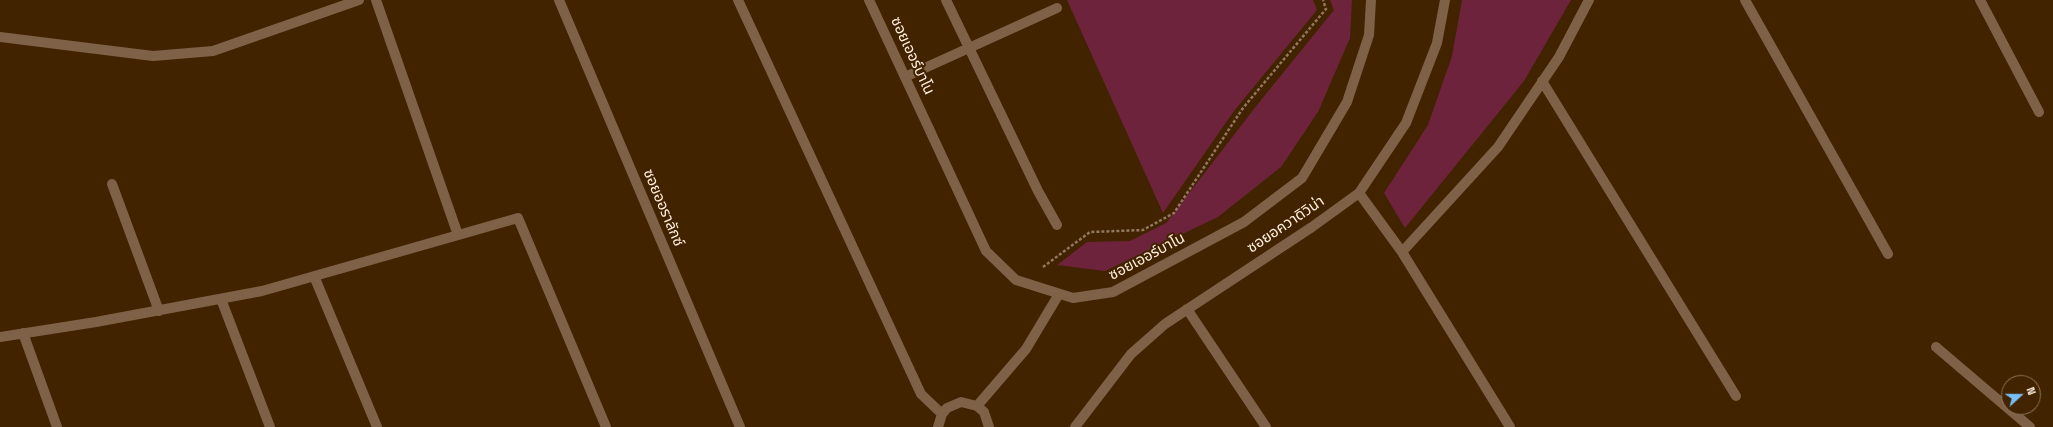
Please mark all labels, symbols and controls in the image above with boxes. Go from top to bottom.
street label: ซอยเออร์บาโน [886,14,938,98]
street label: ซอยออราลักซ์ [639,167,687,249]
street label: ซอยอควาดิวิน่า [1244,193,1328,257]
street label: ซอยเออร์บาโน [1106,229,1188,285]
north arrow [2001,375,2041,415]
text: N [2023,385,2039,397]

